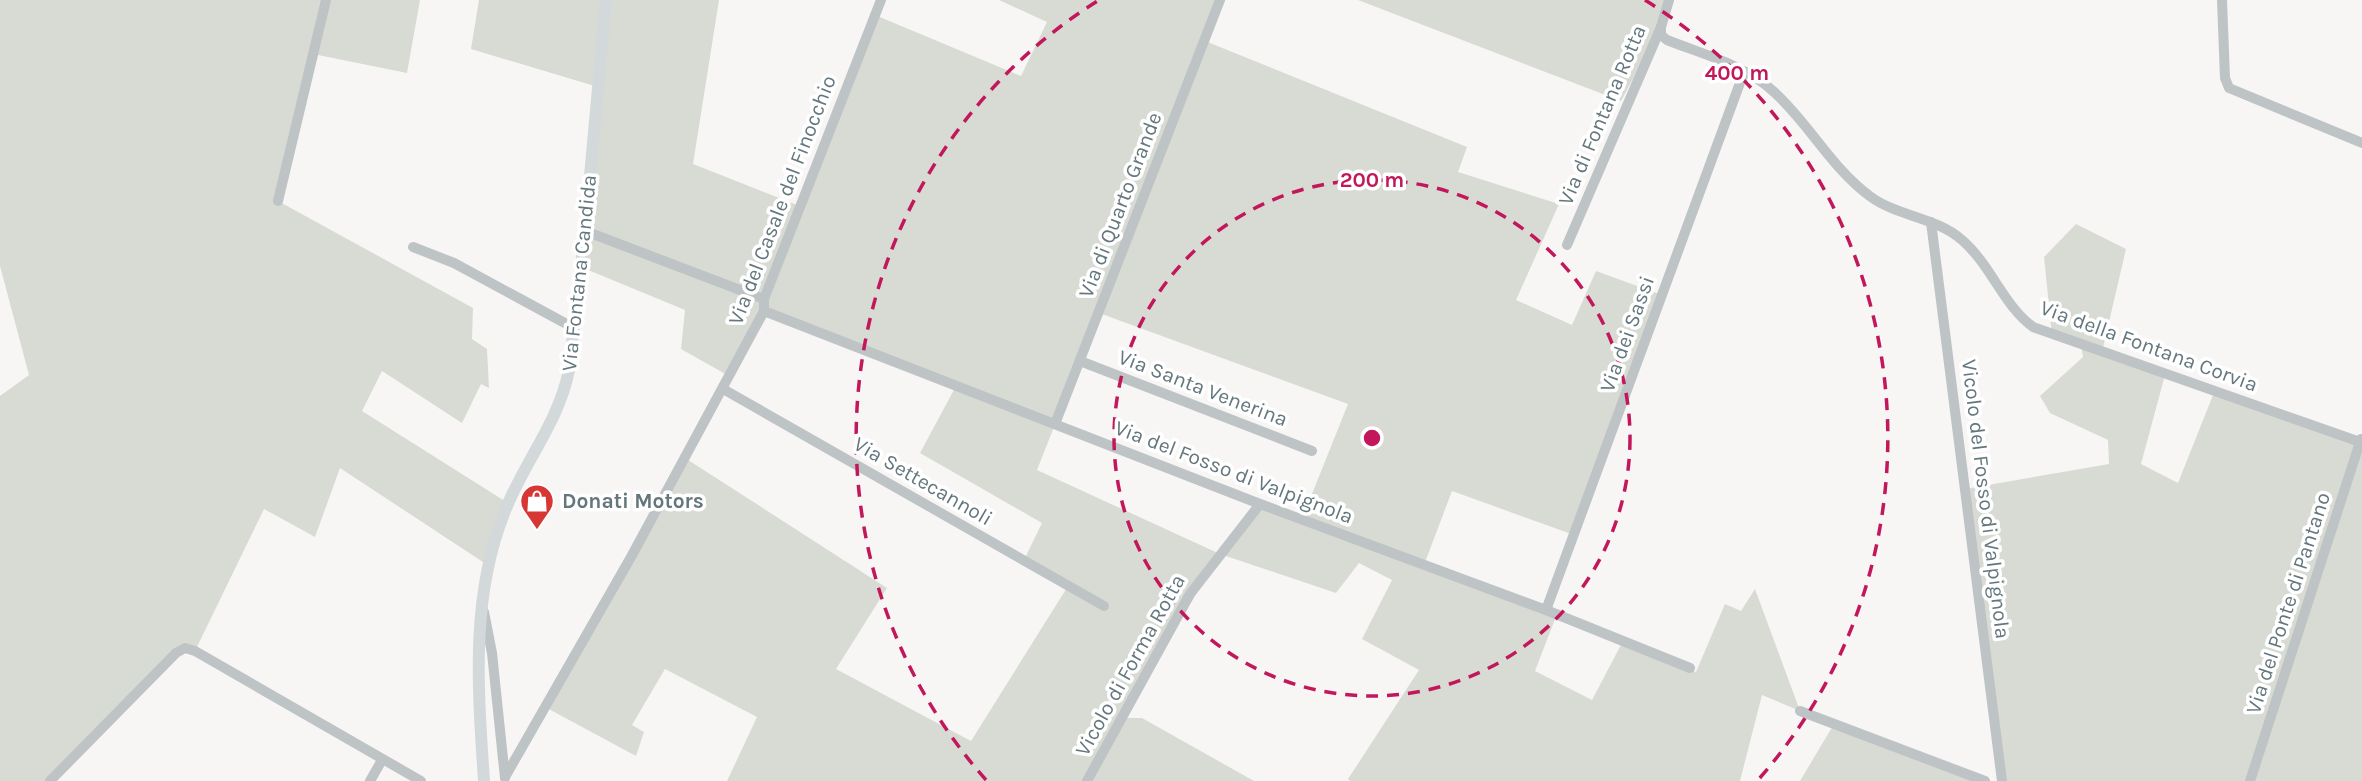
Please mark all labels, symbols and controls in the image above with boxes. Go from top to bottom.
street label: Via di Fontana Rotta [1553,21,1651,209]
text: 400 m [1705,61,1769,85]
street label: Via del Casale del Finocchio [723,72,841,328]
street label: Via di Quarto Grande [1074,109,1166,301]
text: 200 m [1340,168,1404,192]
street label: Via Fontana Candida [557,173,601,373]
street label: Via dei Sassi [1595,273,1659,395]
street label: Via della Fontana Corvia [2037,295,2261,397]
street label: Via Santa Venerina [1115,345,1291,431]
street label: Vicolo del Fosso di Valpignola [1957,358,2015,640]
street label: Via del Fosso di Valpignola [1111,415,1357,529]
centre of rings [1360,426,1384,450]
street label: Via Settecannoli [849,432,997,530]
shop icon: Donati Motors [518,482,556,531]
place label: Donati Motors [562,489,704,513]
street label: Via del Ponte di Pantano [2241,489,2335,717]
street label: Vicolo di Forma Rotta [1070,570,1190,760]

